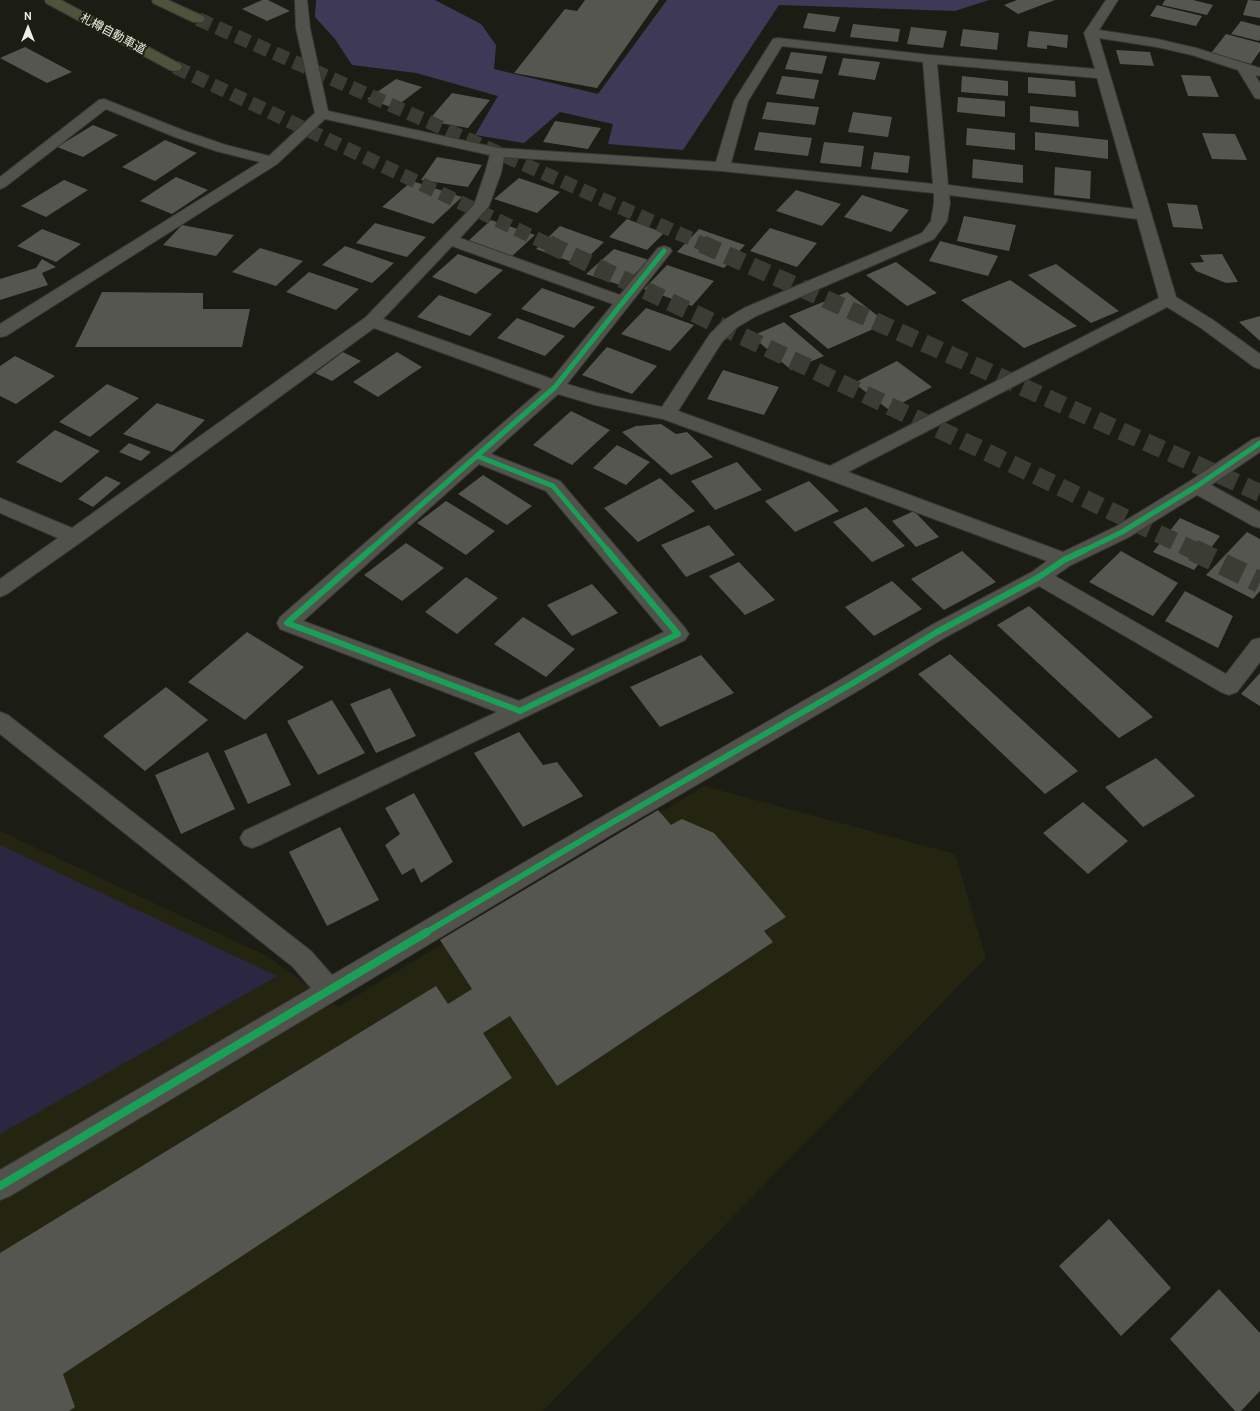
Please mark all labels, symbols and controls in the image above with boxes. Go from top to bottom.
north arrow [8,8,48,48]
text: N [24,9,32,23]
street label: 札樽自動車道 [78,11,148,57]

